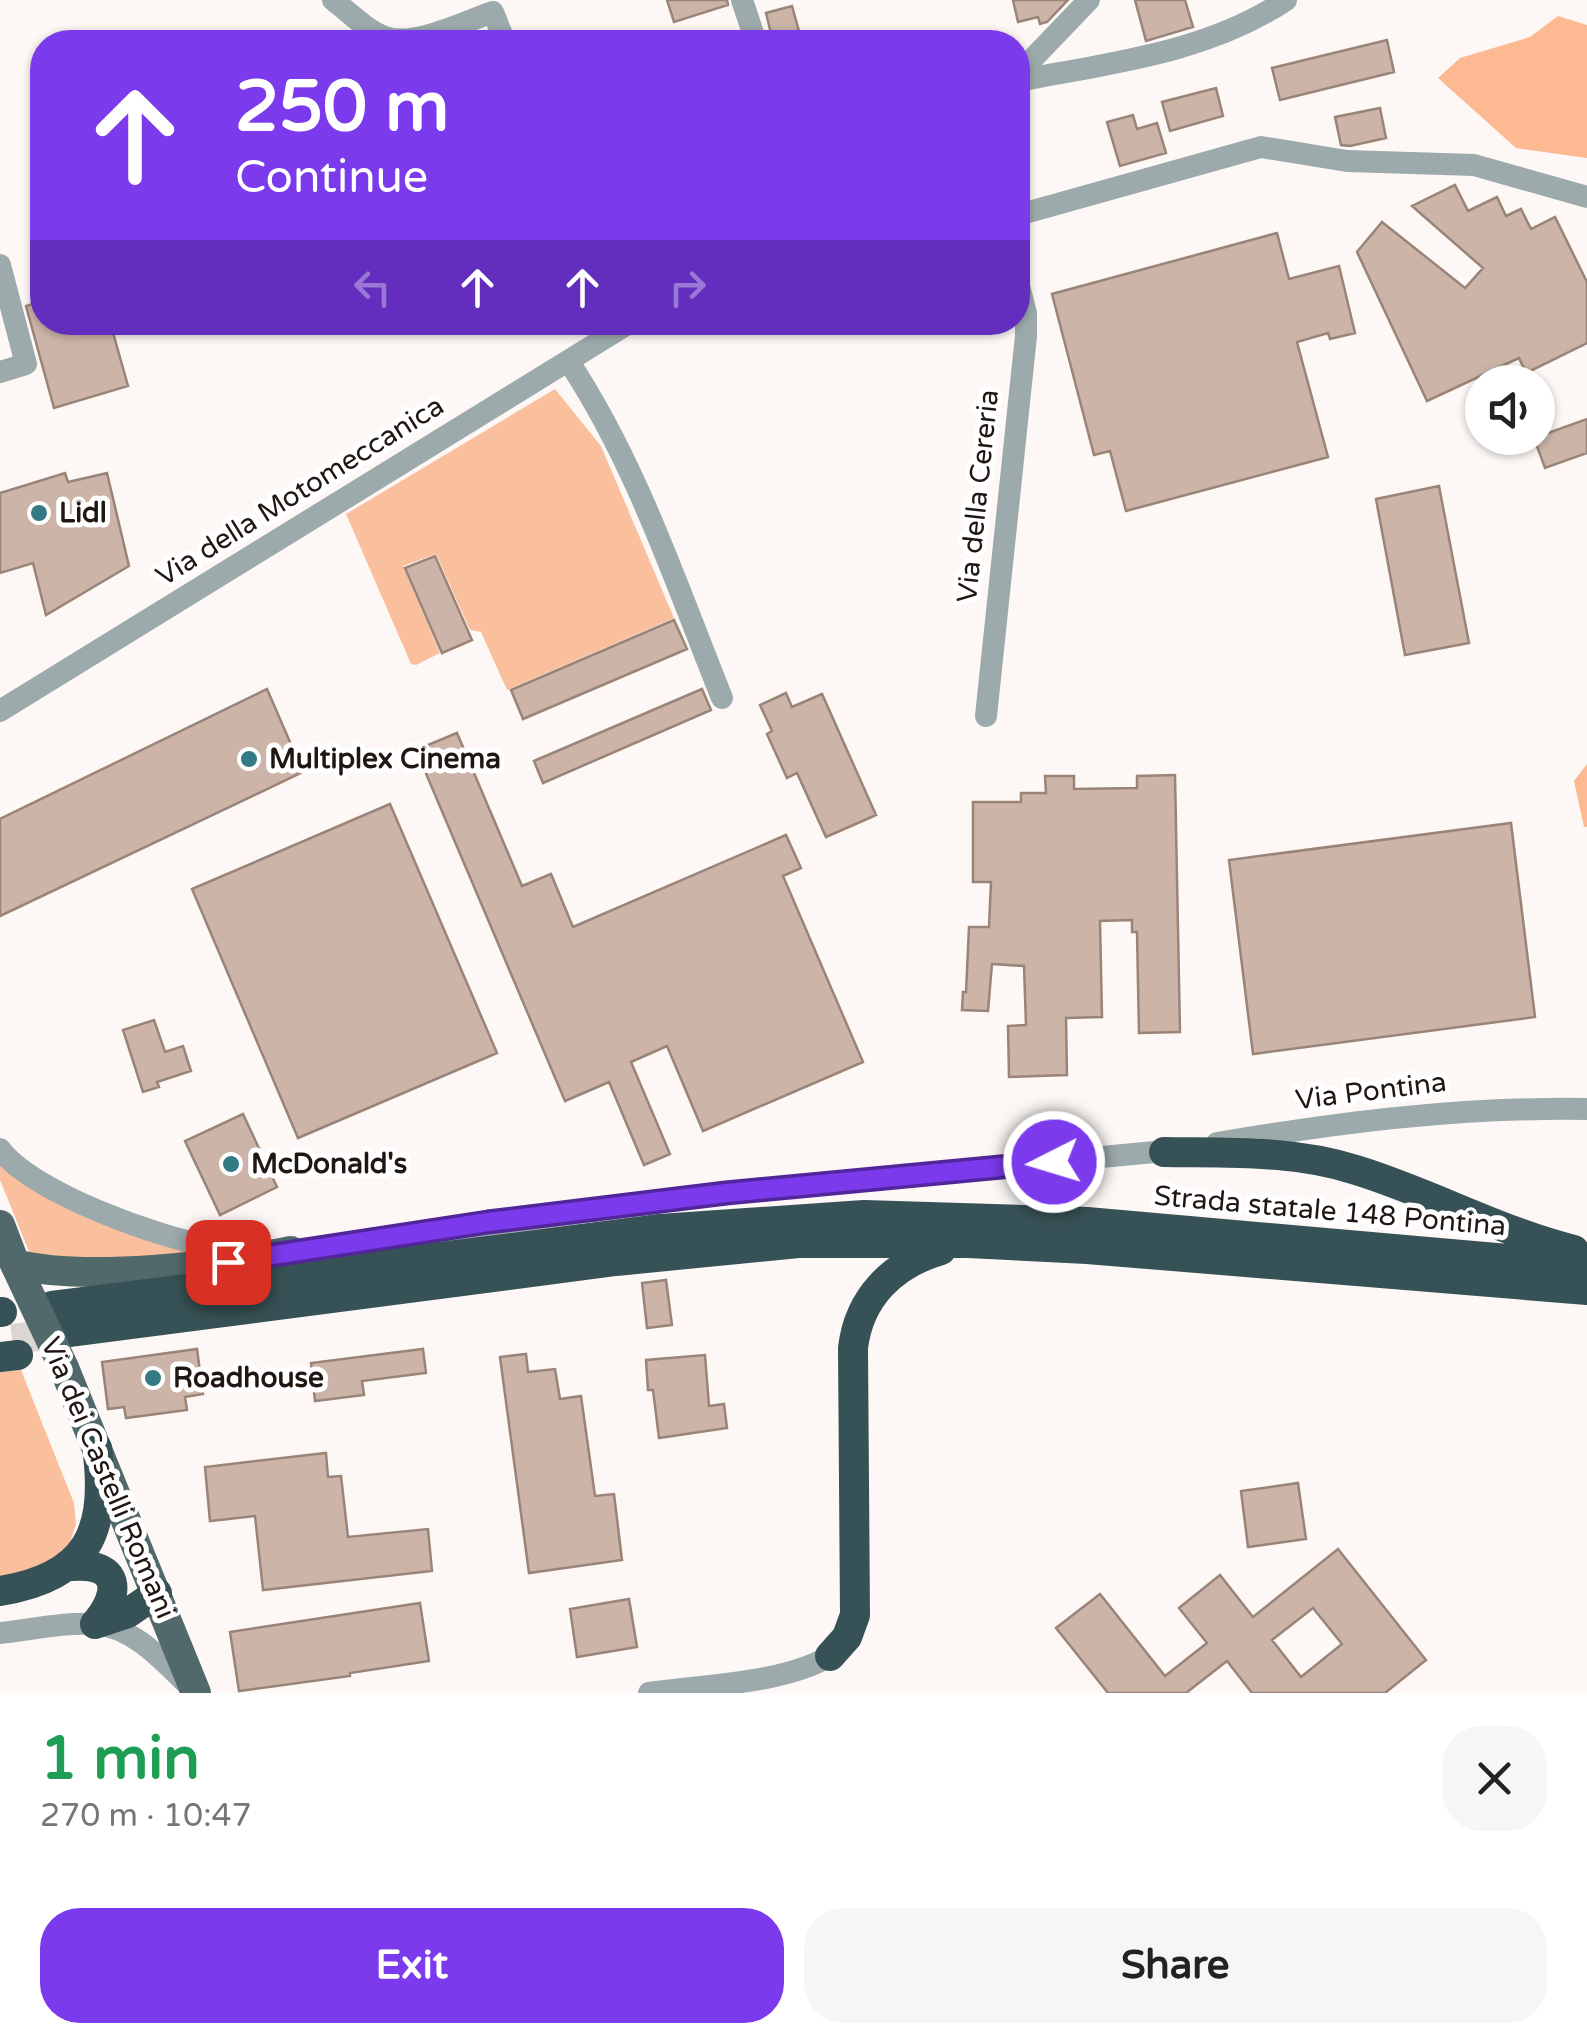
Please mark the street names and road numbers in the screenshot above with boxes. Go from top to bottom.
street label: Via della Cereria [950,388,1006,604]
street label: Via della Motomeccanica [150,389,450,593]
street label: Via Pontina [1294,1065,1448,1117]
street label: Strada statale 148 Pontina [1153,1179,1507,1243]
street label: Via dei Castelli Romani [33,1332,183,1624]

